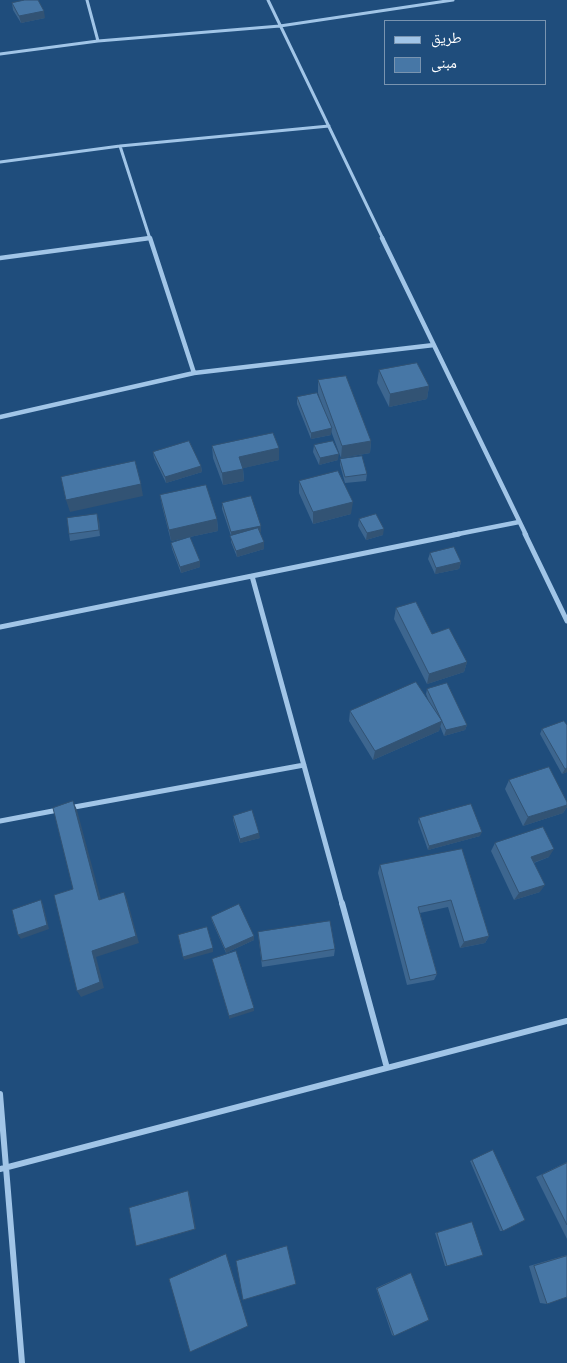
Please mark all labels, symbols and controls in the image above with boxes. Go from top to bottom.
legend [384,20,547,85]
text: طريق [431,27,462,48]
text: مبنى [431,52,457,73]

